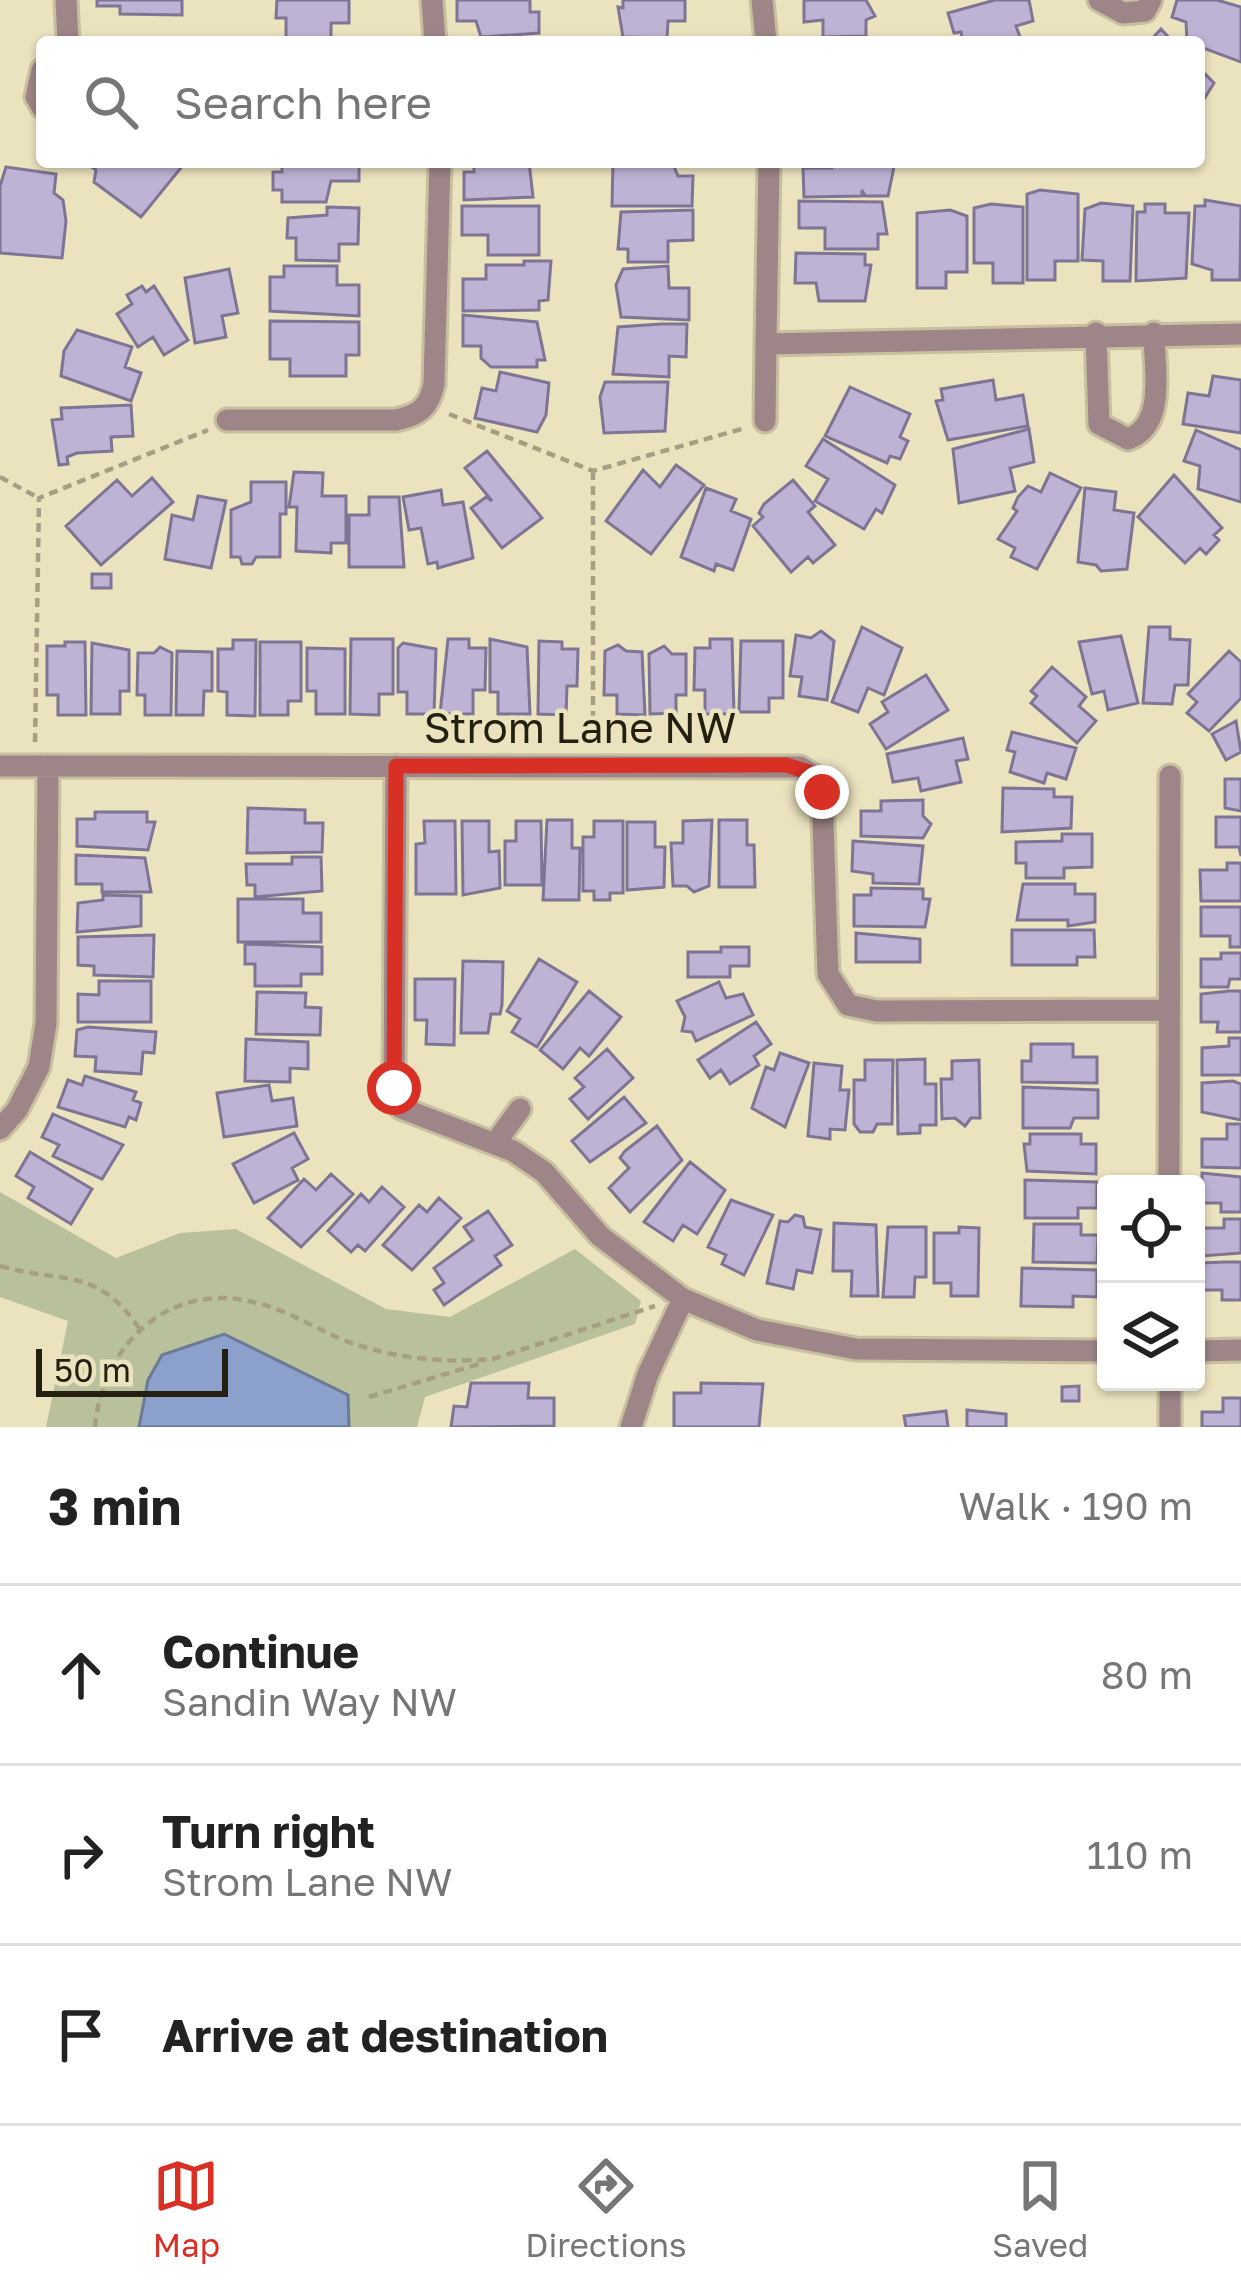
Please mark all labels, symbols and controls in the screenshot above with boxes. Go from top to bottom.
search box [36,36,1205,168]
icon: search [78,69,144,135]
text: Search here [174,75,432,129]
street label: Strom Lane NW [424,702,736,752]
route end [795,765,849,819]
route start [367,1061,421,1115]
map controls [1097,1175,1205,1391]
button: locate [1097,1175,1205,1283]
button: layers [1097,1283,1205,1391]
scale bar [36,1343,228,1396]
text: 50 m [54,1350,131,1389]
text: 3 min [48,1475,181,1536]
text: Walk · 190 m [958,1482,1193,1529]
text: Continue [162,1624,359,1678]
icon: ahead [48,1642,114,1708]
text: 80 m [1101,1651,1193,1698]
text: Sandin Way NW [162,1678,457,1725]
text: Turn right [162,1804,375,1858]
icon: right [48,1822,114,1888]
text: 110 m [1087,1831,1193,1878]
text: Strom Lane NW [162,1858,452,1905]
icon: arrive [48,2002,114,2068]
text: Arrive at destination [162,2008,608,2062]
tab: Map [153,2153,220,2264]
tab: Directions [525,2153,687,2264]
tab: Saved [992,2153,1088,2264]

